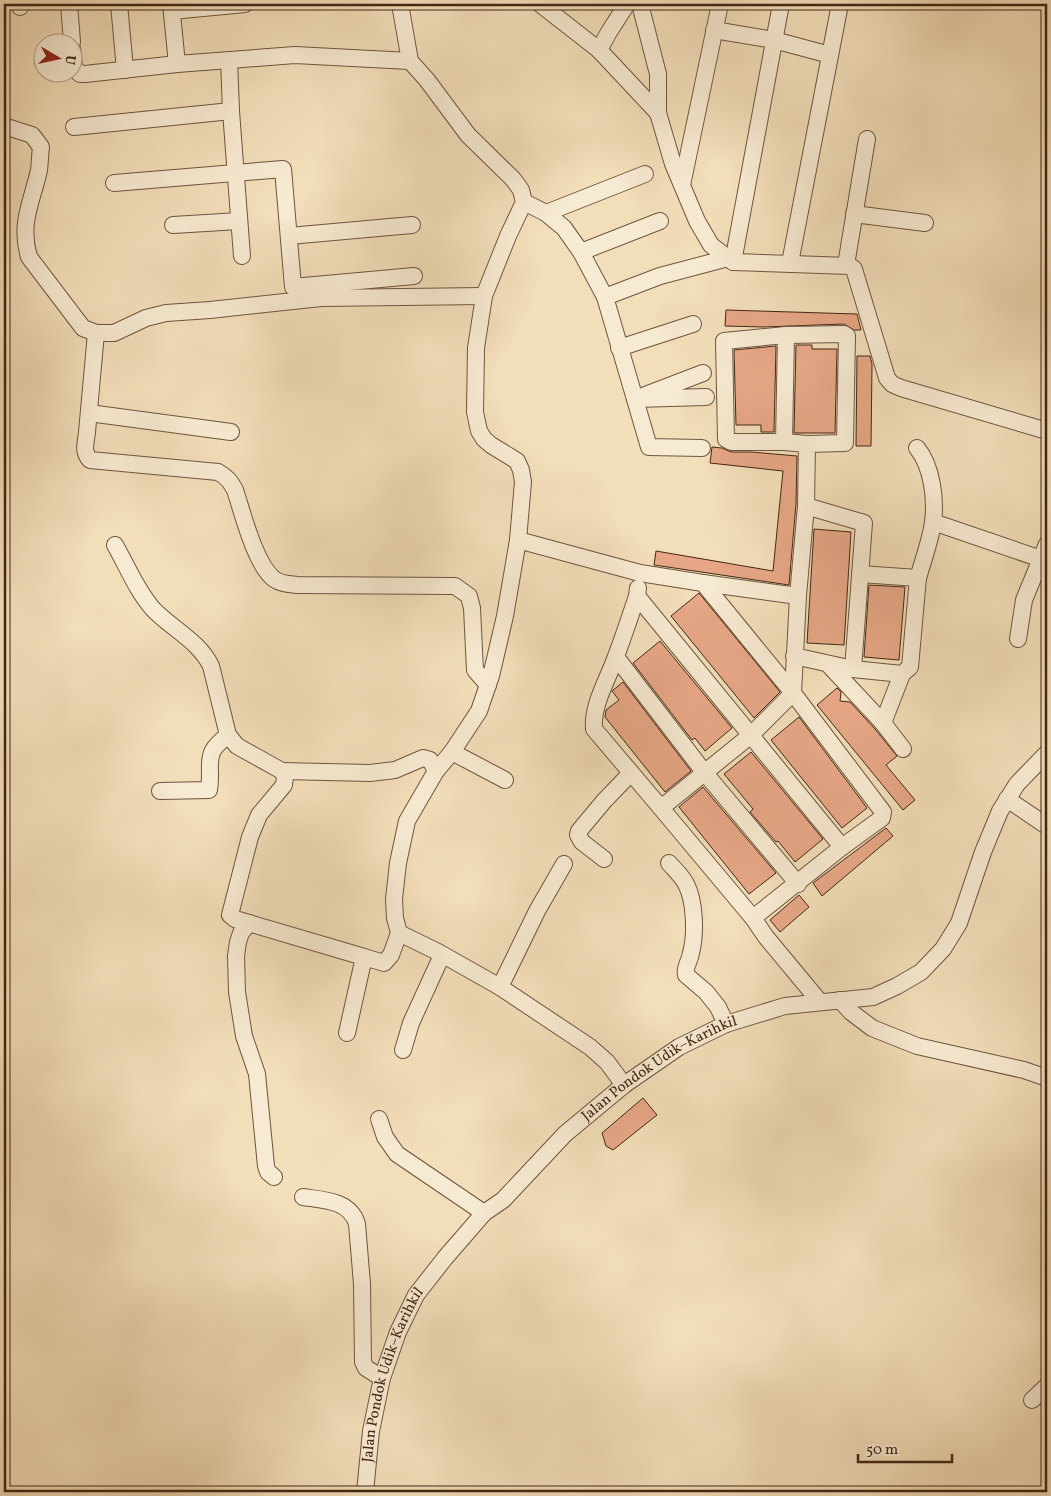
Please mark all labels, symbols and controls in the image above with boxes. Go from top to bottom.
north arrow [32,32,82,82]
text: U [59,54,79,66]
street label: Jalan Pondok Udik–Karihkil [577,1011,740,1127]
street label: Jalan Pondok Udik–Karihkil [357,1283,429,1463]
scale bar [858,1431,952,1463]
text: 50 m [866,1440,898,1461]

